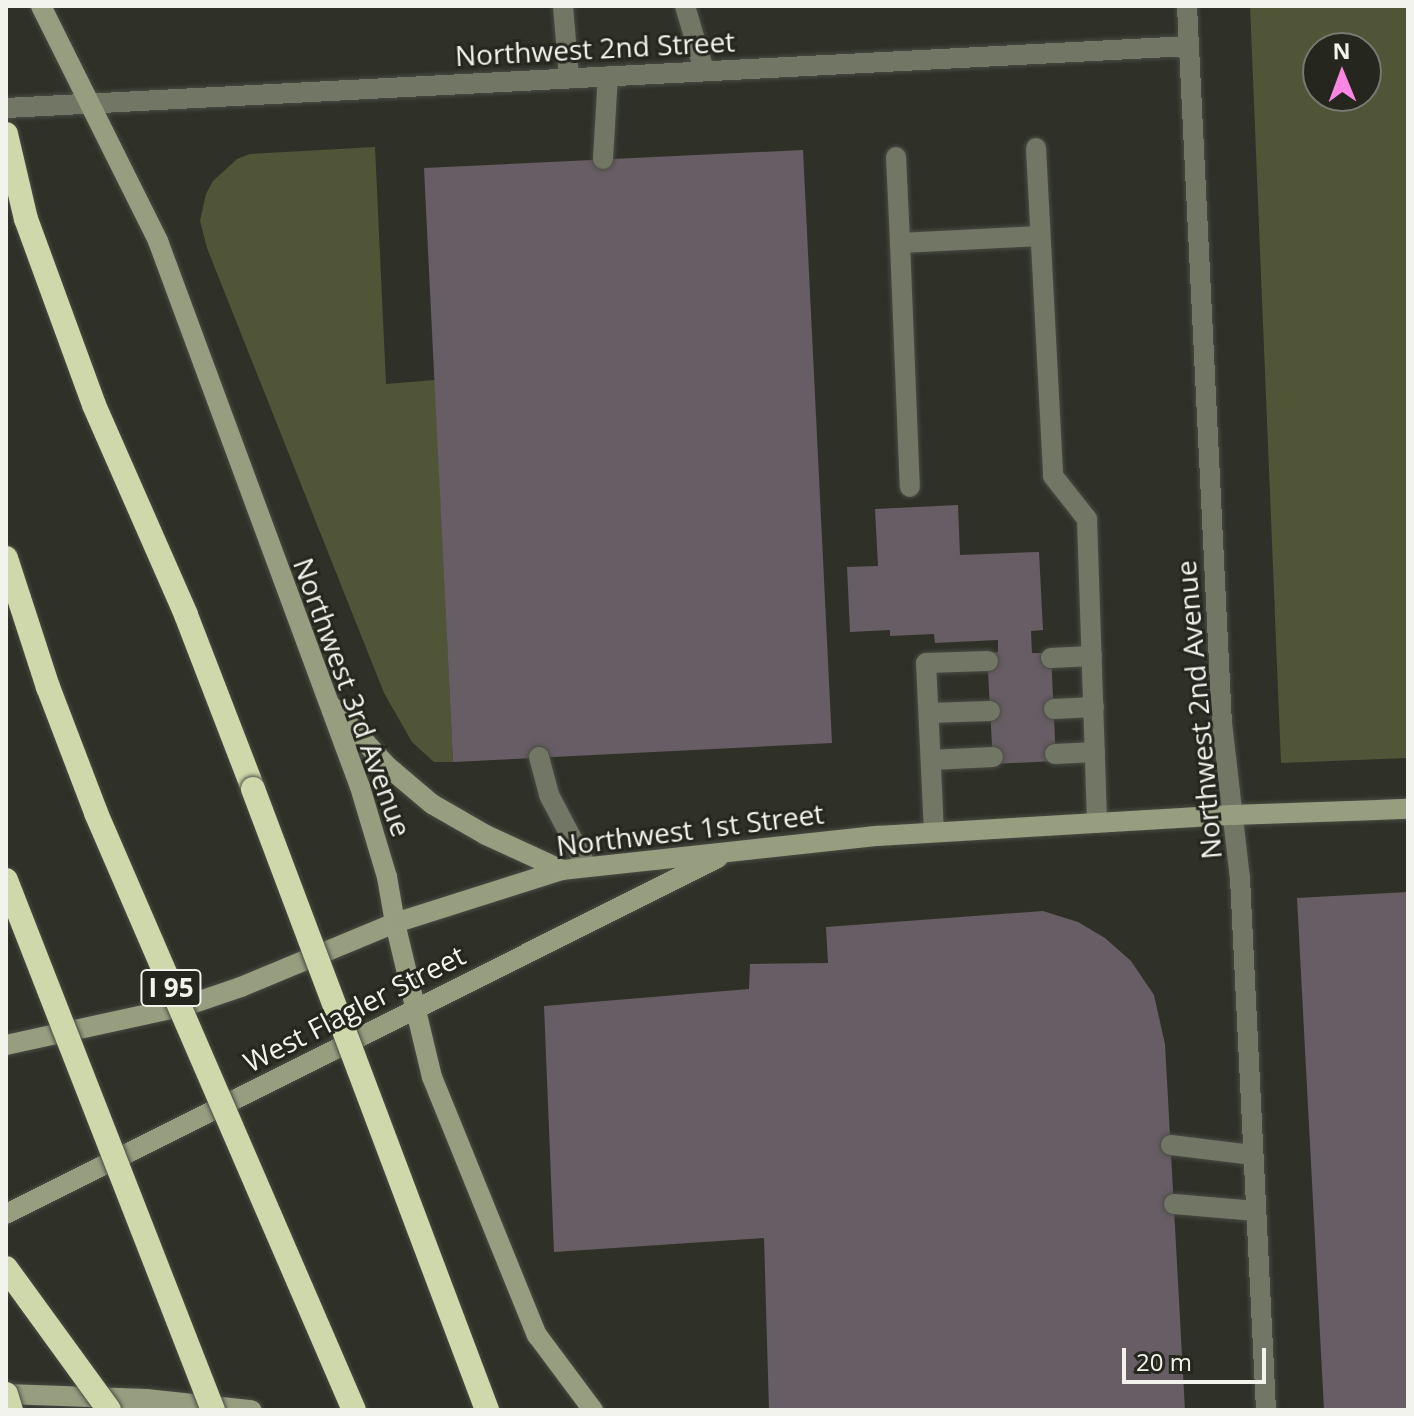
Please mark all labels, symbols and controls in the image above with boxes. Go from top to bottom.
street label: Northwest 2nd Street [454,24,736,72]
north arrow [1302,32,1382,112]
text: N [1332,35,1351,65]
street label: Northwest 3rd Avenue [287,553,419,841]
street label: Northwest 2nd Avenue [1168,559,1228,861]
street label: Northwest 1st Street [554,796,826,862]
street label: West Flagler Street [238,938,470,1078]
road number: I 95 [139,966,203,1010]
scale bar [1126,1332,1270,1382]
text: 20 m [1136,1345,1192,1378]

